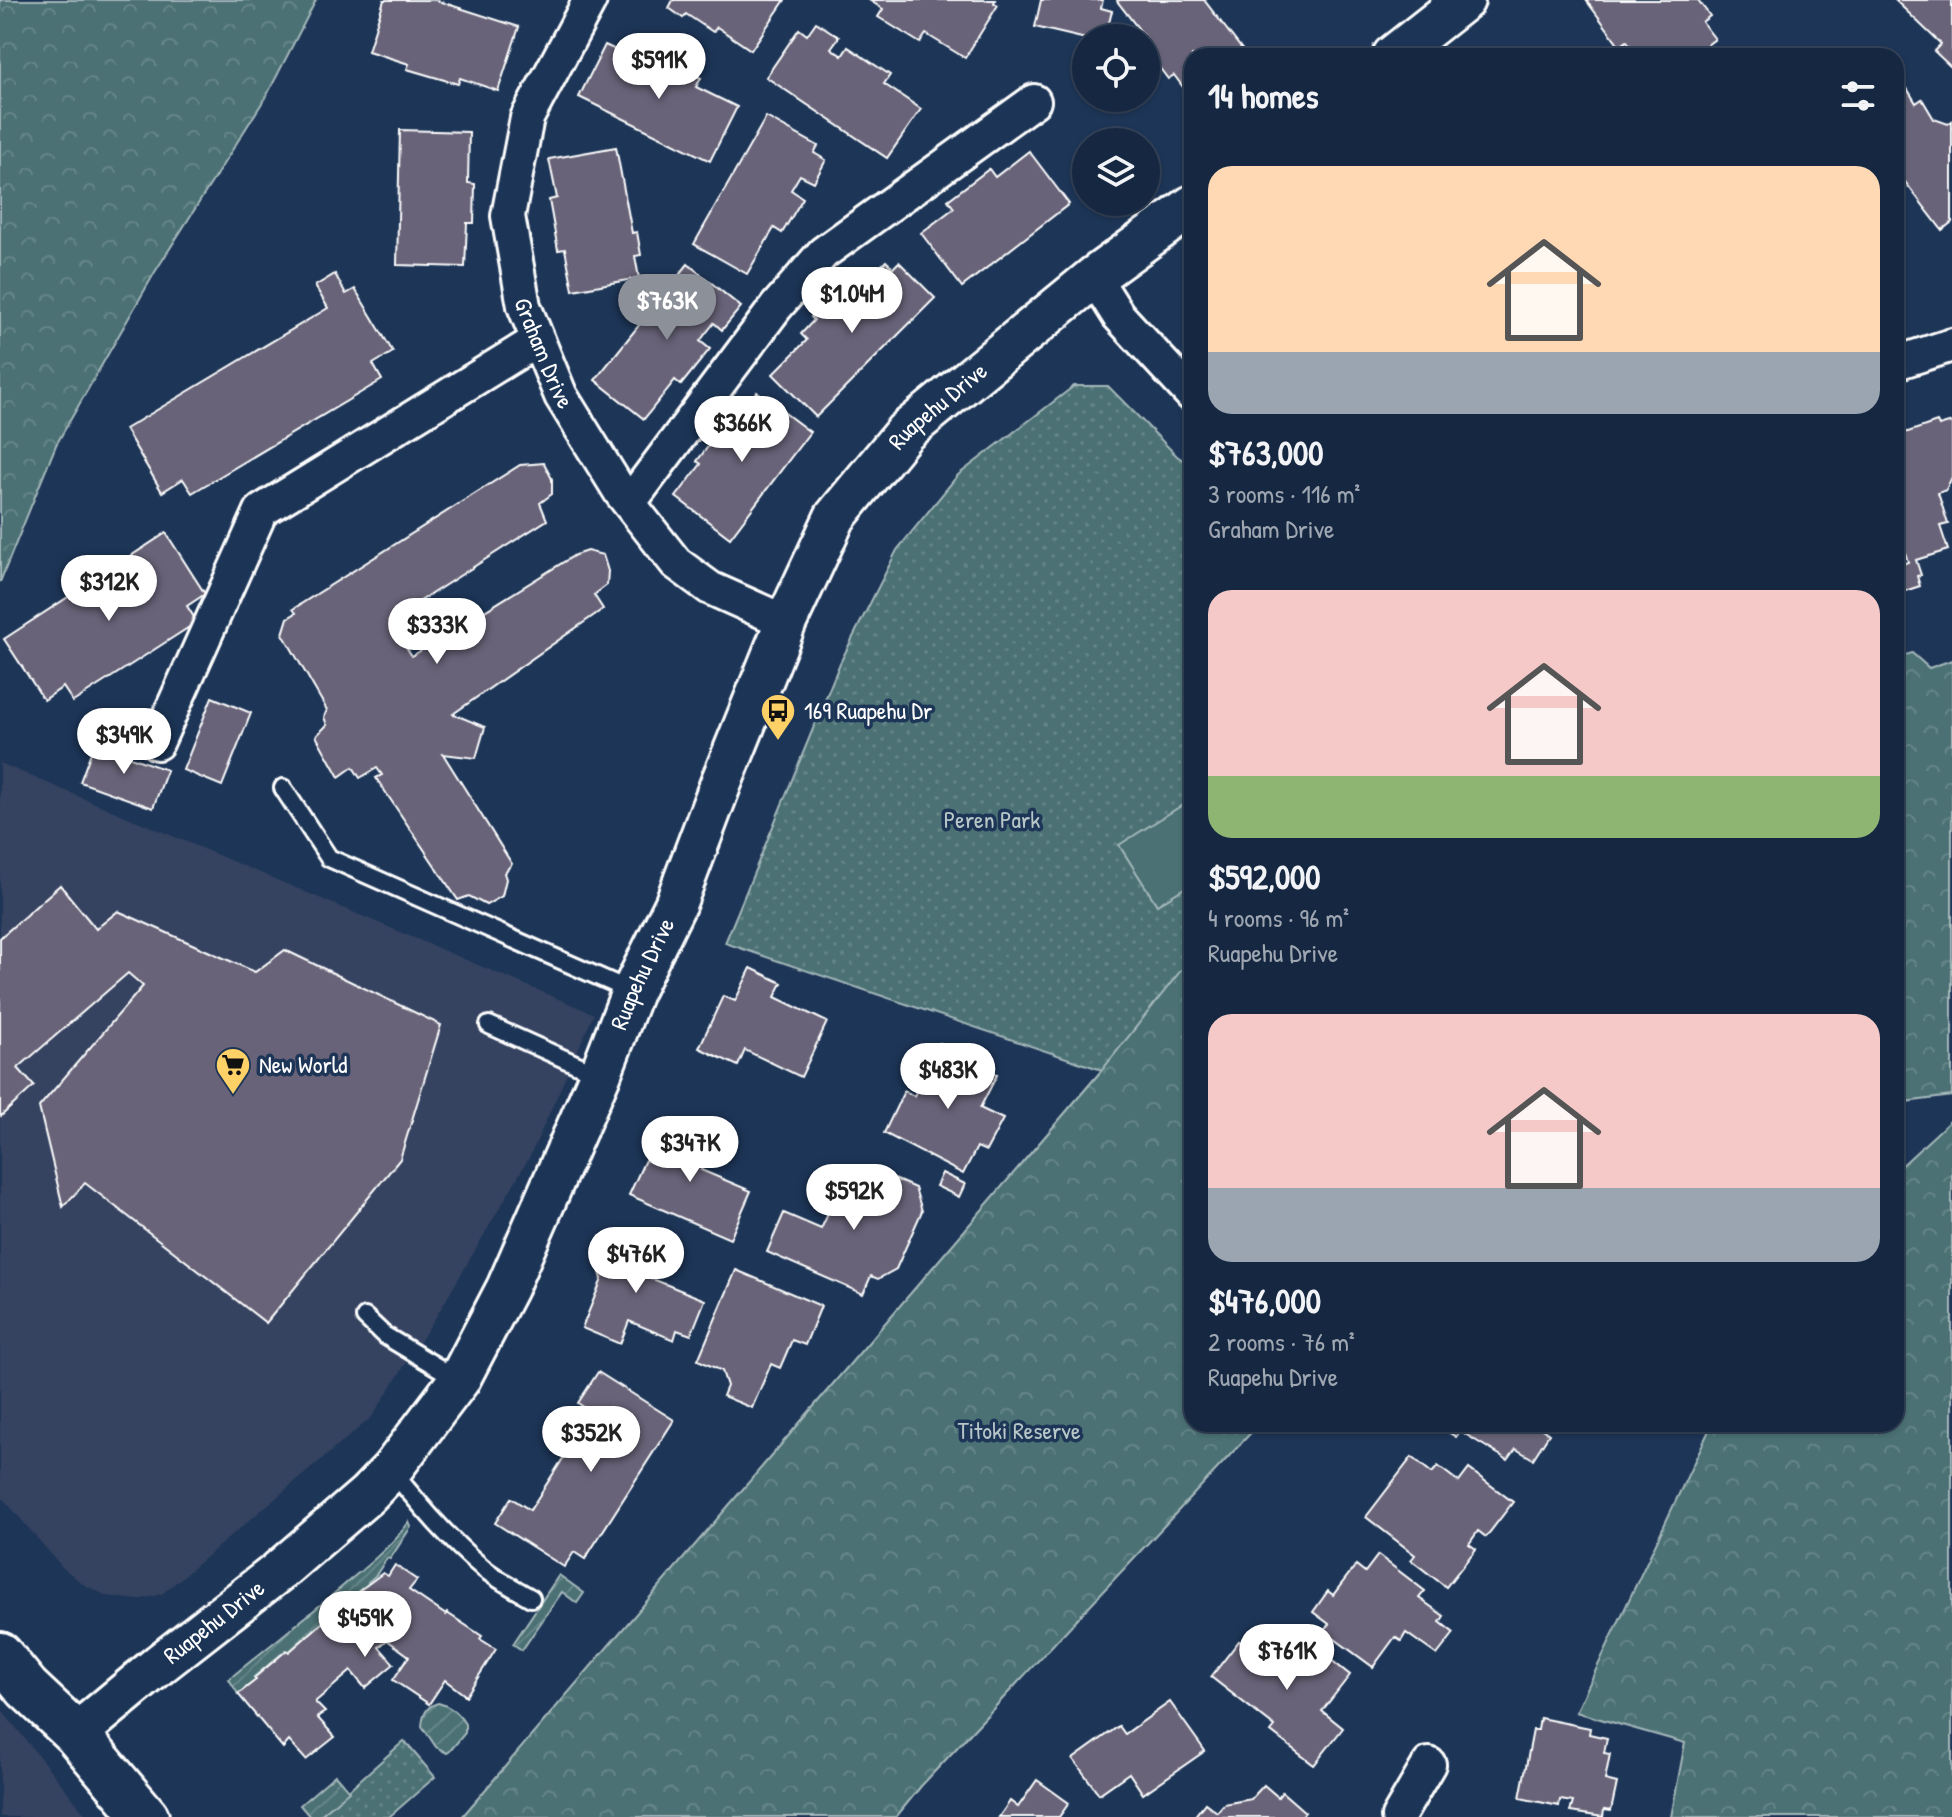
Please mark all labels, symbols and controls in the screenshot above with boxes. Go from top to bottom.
map controls [1072,24,1160,216]
button: locate [1072,24,1160,112]
pin: $591K [603,33,715,101]
text: $591K [631,41,687,76]
text: 14 homes [1208,73,1319,119]
icon: filters [1836,74,1880,118]
button: layers [1072,128,1160,216]
icon: home [1472,218,1616,362]
pin: $1.04M [787,267,917,335]
pin: $763K [611,274,723,342]
text: $1.04M [819,275,885,310]
text: $763K [636,282,698,317]
street label: Graham Drive [508,296,582,415]
street label: Ruapehu Drive [880,354,994,456]
pin: $366K [686,396,798,464]
text: $366K [712,404,772,439]
text: $763,000 [1208,430,1323,476]
text: 3 rooms · 116 m² [1208,476,1360,511]
text: Graham Drive [1208,511,1334,546]
pin: $312K [53,555,165,623]
text: $312K [79,563,139,598]
pin: $333K [381,598,493,666]
text: $333K [406,606,468,641]
icon: home [1472,642,1616,786]
bus stop icon: 169 Ruapehu Dr [759,692,797,742]
place label: 169 Ruapehu Dr [804,694,932,726]
pin: $349K [68,708,180,776]
text: $349K [95,716,153,751]
park label: Peren Park [944,803,1040,835]
text: $592,000 [1208,854,1321,900]
text: 4 rooms · 96 m² [1208,900,1349,935]
street label: Ruapehu Drive [602,912,681,1034]
text: Ruapehu Drive [1208,935,1338,970]
pin: $483K [892,1043,1004,1111]
supermarket icon: New World [214,1046,252,1096]
place label: New World [259,1048,347,1080]
text: $483K [918,1051,978,1086]
icon: home [1472,1066,1616,1210]
pin: $347K [634,1116,746,1184]
text: $347K [659,1124,721,1159]
pin: $592K [798,1164,910,1232]
text: $592K [824,1172,884,1207]
pin: $476K [580,1227,692,1295]
text: $476K [606,1235,666,1270]
text: $476,000 [1208,1278,1321,1324]
text: 2 rooms · 76 m² [1208,1324,1355,1359]
text: Ruapehu Drive [1208,1359,1338,1394]
pin: $352K [535,1406,647,1474]
text: $352K [560,1414,622,1449]
park label: Titoki Reserve [957,1414,1081,1446]
street label: Ruapehu Drive [156,1571,271,1671]
pin: $459K [309,1591,421,1659]
text: $459K [336,1599,394,1634]
pin: $761K [1231,1624,1343,1692]
text: $761K [1257,1632,1317,1667]

